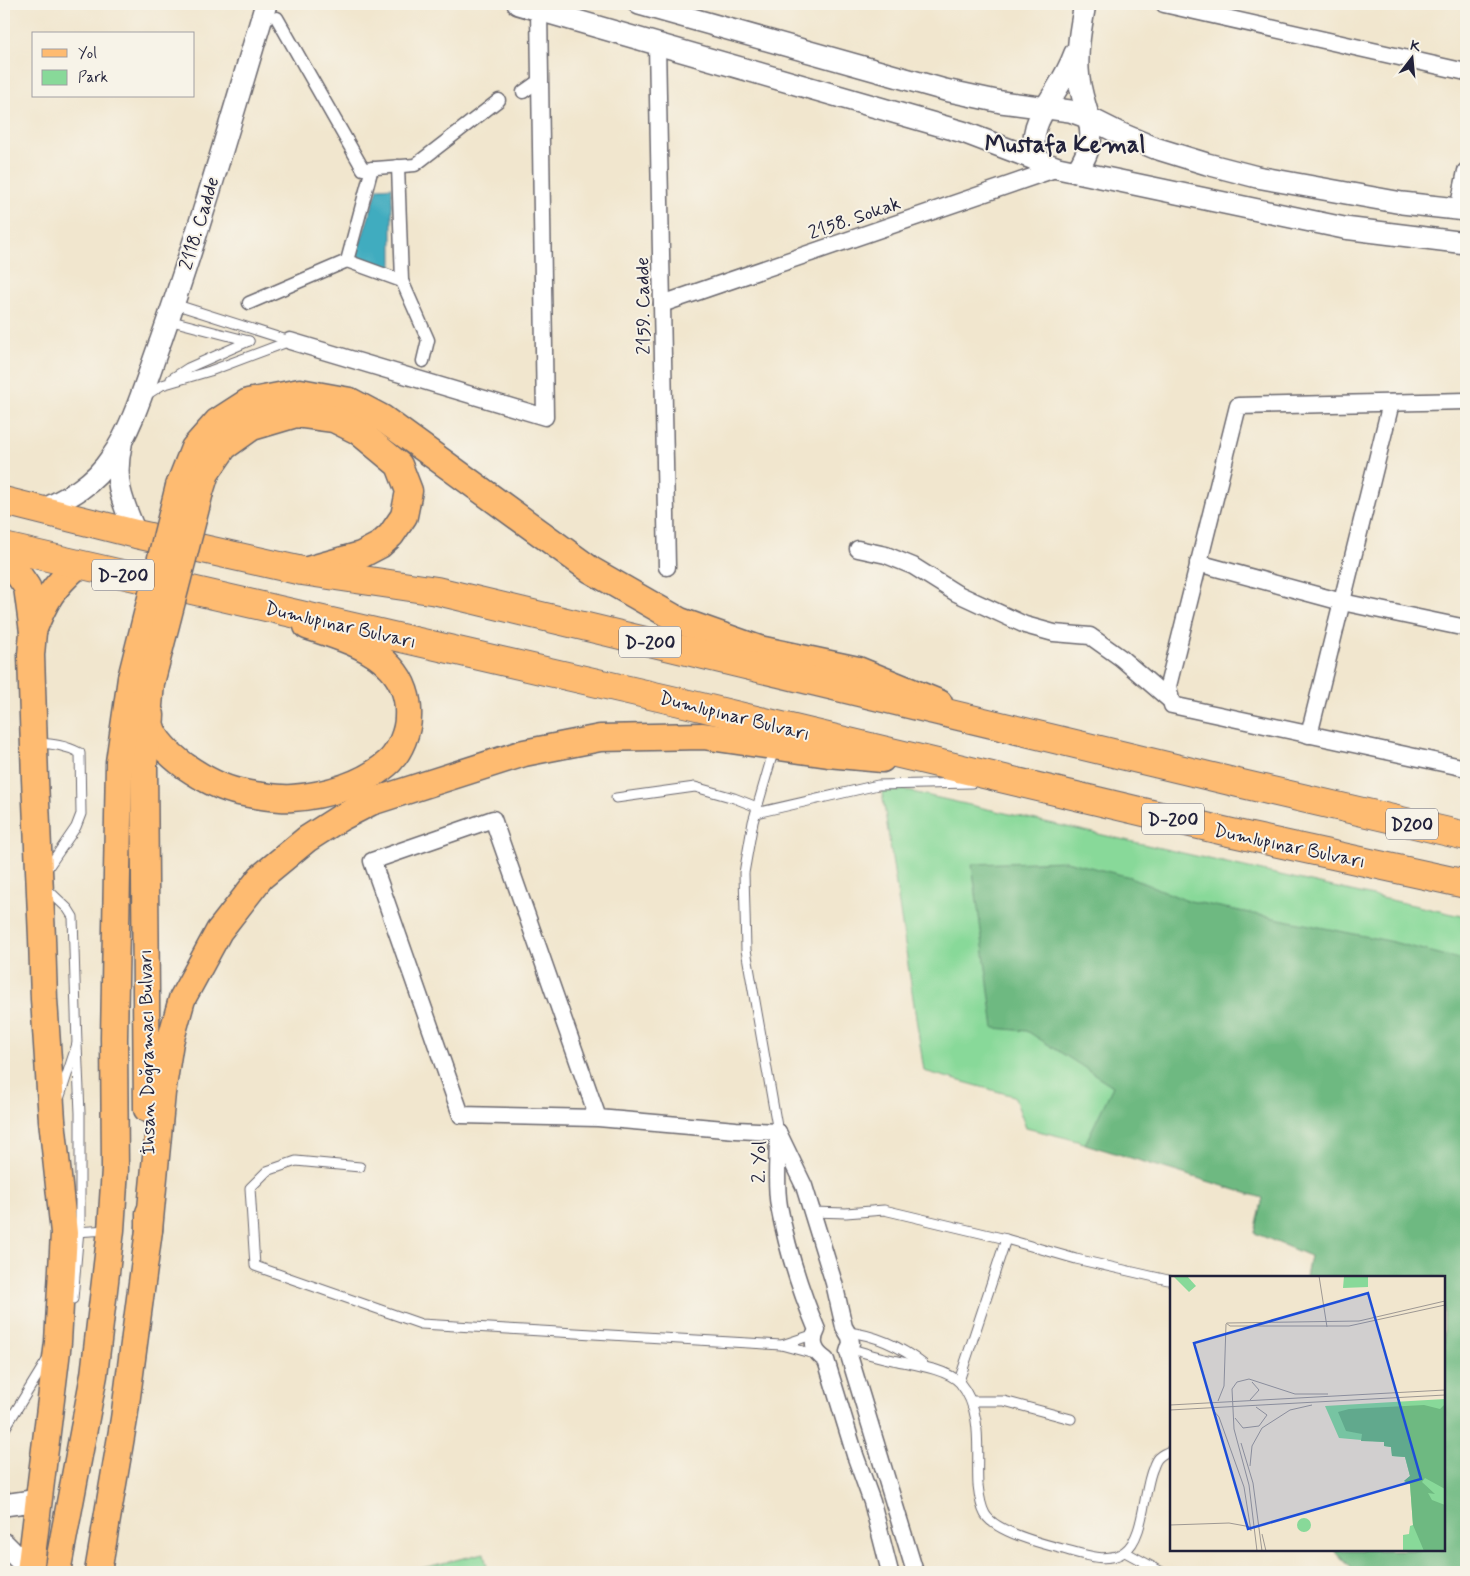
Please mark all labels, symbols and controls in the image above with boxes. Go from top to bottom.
legend [32,32,195,98]
north arrow [1388,32,1438,82]
text: K [1408,36,1424,57]
text: Yol [78,44,97,64]
text: Park [78,68,108,88]
district label: Mustafa Kemal [985,130,1145,161]
street label: 2118. Cadde [173,174,225,273]
street label: 2158. Sokak [805,191,904,246]
street label: 2159. Cadde [630,257,657,355]
road number: D-200 [92,560,154,590]
street label: Dumlupınar Bulvarı [263,596,419,655]
road number: D-200 [619,626,681,658]
street label: Dumlupınar Bulvarı [657,686,812,747]
road number: D-200 [1142,804,1204,834]
road number: D200 [1386,809,1438,840]
street label: Dumlupınar Bulvarı [1212,818,1368,875]
street label: İhsan Doğramacı Bulvarı [133,949,163,1155]
street label: 2. Yol [747,1140,772,1183]
inset map [1170,1276,1445,1551]

